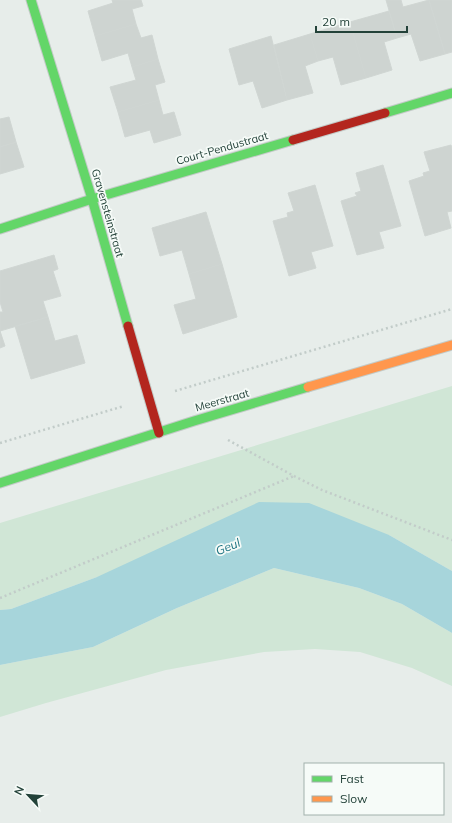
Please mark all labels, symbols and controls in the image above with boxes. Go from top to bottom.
scale bar [316,8,407,34]
text: 20 m [322,14,350,29]
street label: Court-Pendustraat [174,128,270,168]
street label: Gravensteinstraat [89,167,127,259]
street label: Meerstraat [193,386,251,414]
water label: Geul [213,535,242,558]
legend [304,763,444,815]
text: Fast [340,771,364,786]
north arrow [8,775,48,815]
text: N [11,784,27,797]
text: Slow [340,791,368,806]

